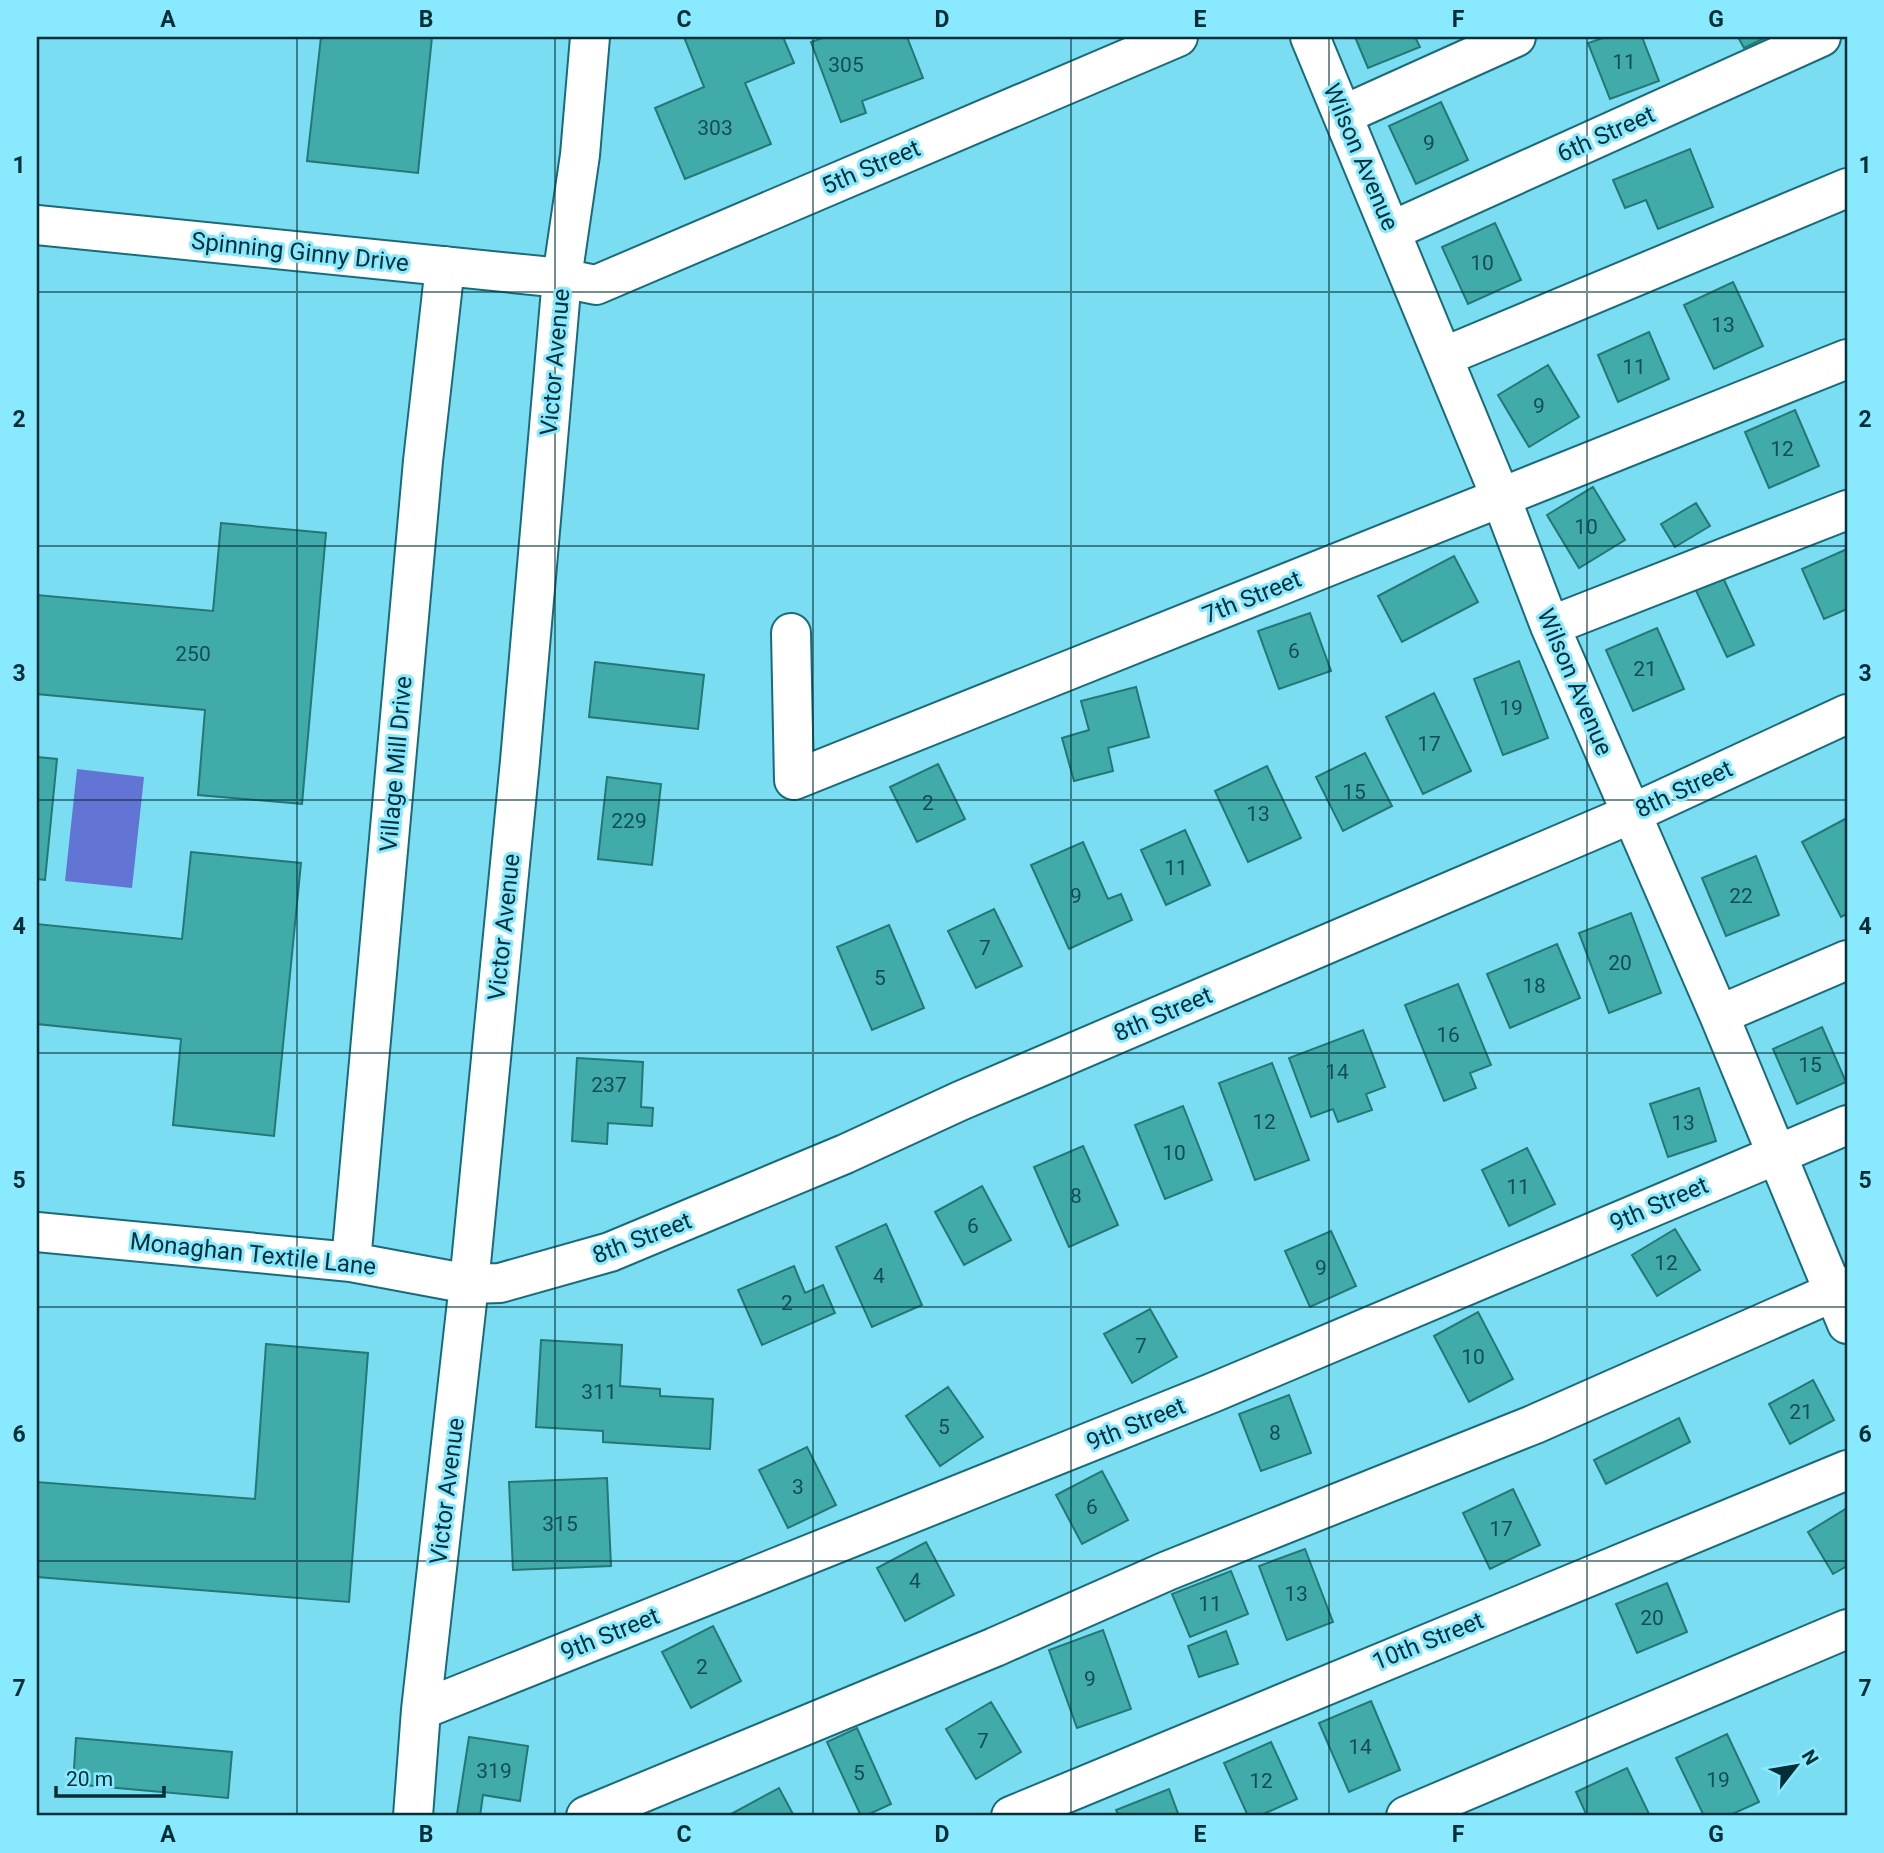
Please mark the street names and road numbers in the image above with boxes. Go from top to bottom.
street label: Wilson Avenue [1317,79,1405,235]
street label: 6th Street [1553,100,1659,168]
street label: 5th Street [818,134,924,200]
street label: Spinning Ginny Drive [190,227,410,277]
street label: Victor Avenue [535,287,575,437]
street label: 7th Street [1199,565,1306,629]
street label: Wilson Avenue [1531,604,1619,760]
street label: Village Mill Drive [374,675,418,853]
street label: 8th Street [1631,754,1737,824]
street label: Victor Avenue [482,852,526,1002]
street label: 8th Street [1110,981,1216,1047]
street label: 9th Street [1606,1171,1712,1237]
street label: 8th Street [589,1206,696,1270]
street label: Monaghan Textile Lane [129,1227,377,1281]
street label: 9th Street [1083,1392,1190,1456]
street label: Victor Avenue [424,1416,470,1566]
street label: 9th Street [557,1602,664,1666]
street label: 10th Street [1368,1606,1488,1676]

